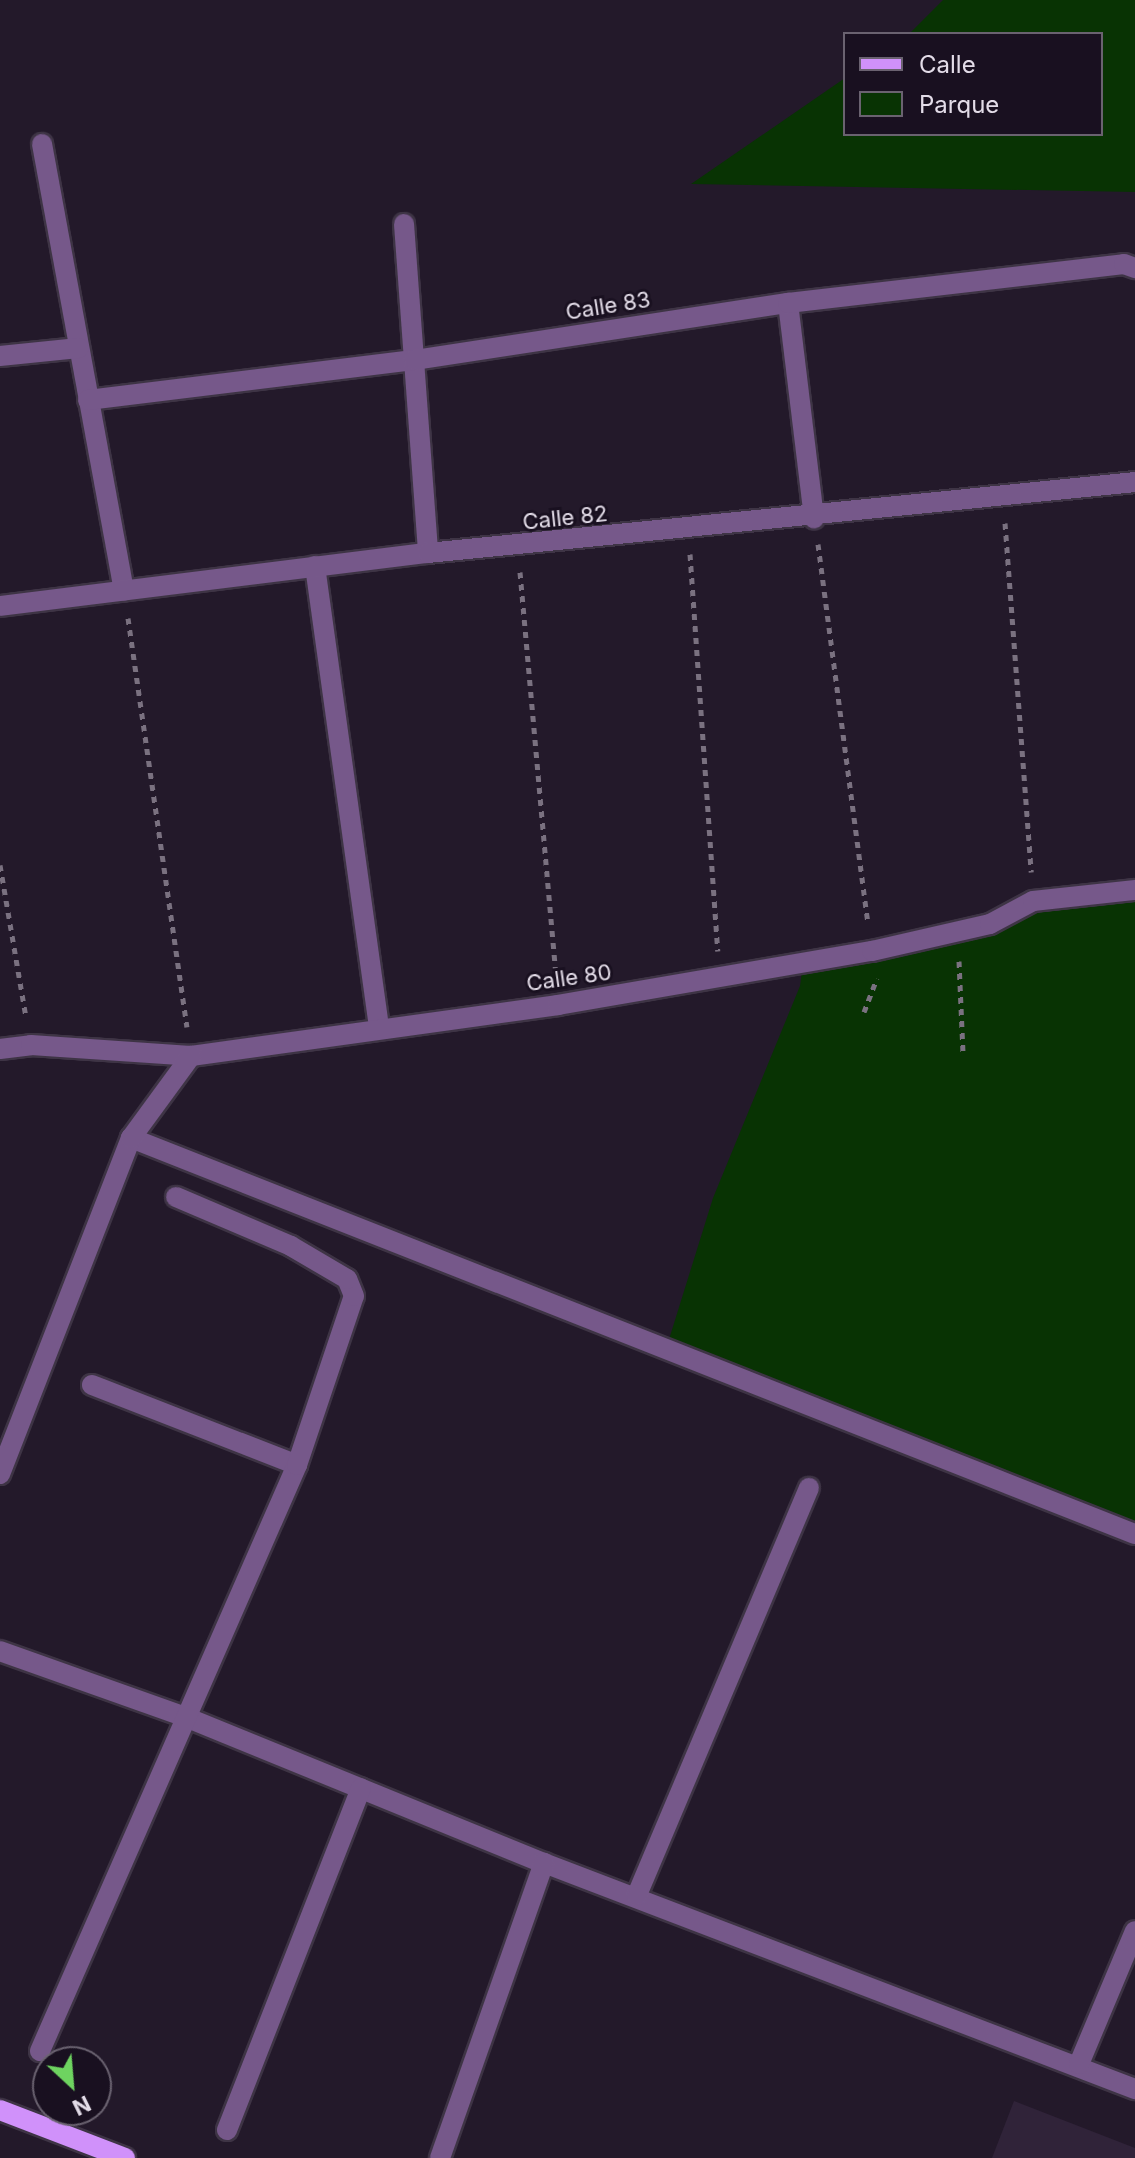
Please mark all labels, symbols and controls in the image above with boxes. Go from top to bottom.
legend [843,32,1103,136]
text: Calle [919,50,976,79]
text: Parque [919,90,999,119]
street label: Calle 83 [564,286,652,326]
street label: Calle 82 [521,500,609,536]
street label: Calle 80 [525,959,613,997]
north arrow [32,2046,112,2126]
text: N [68,2090,95,2121]

